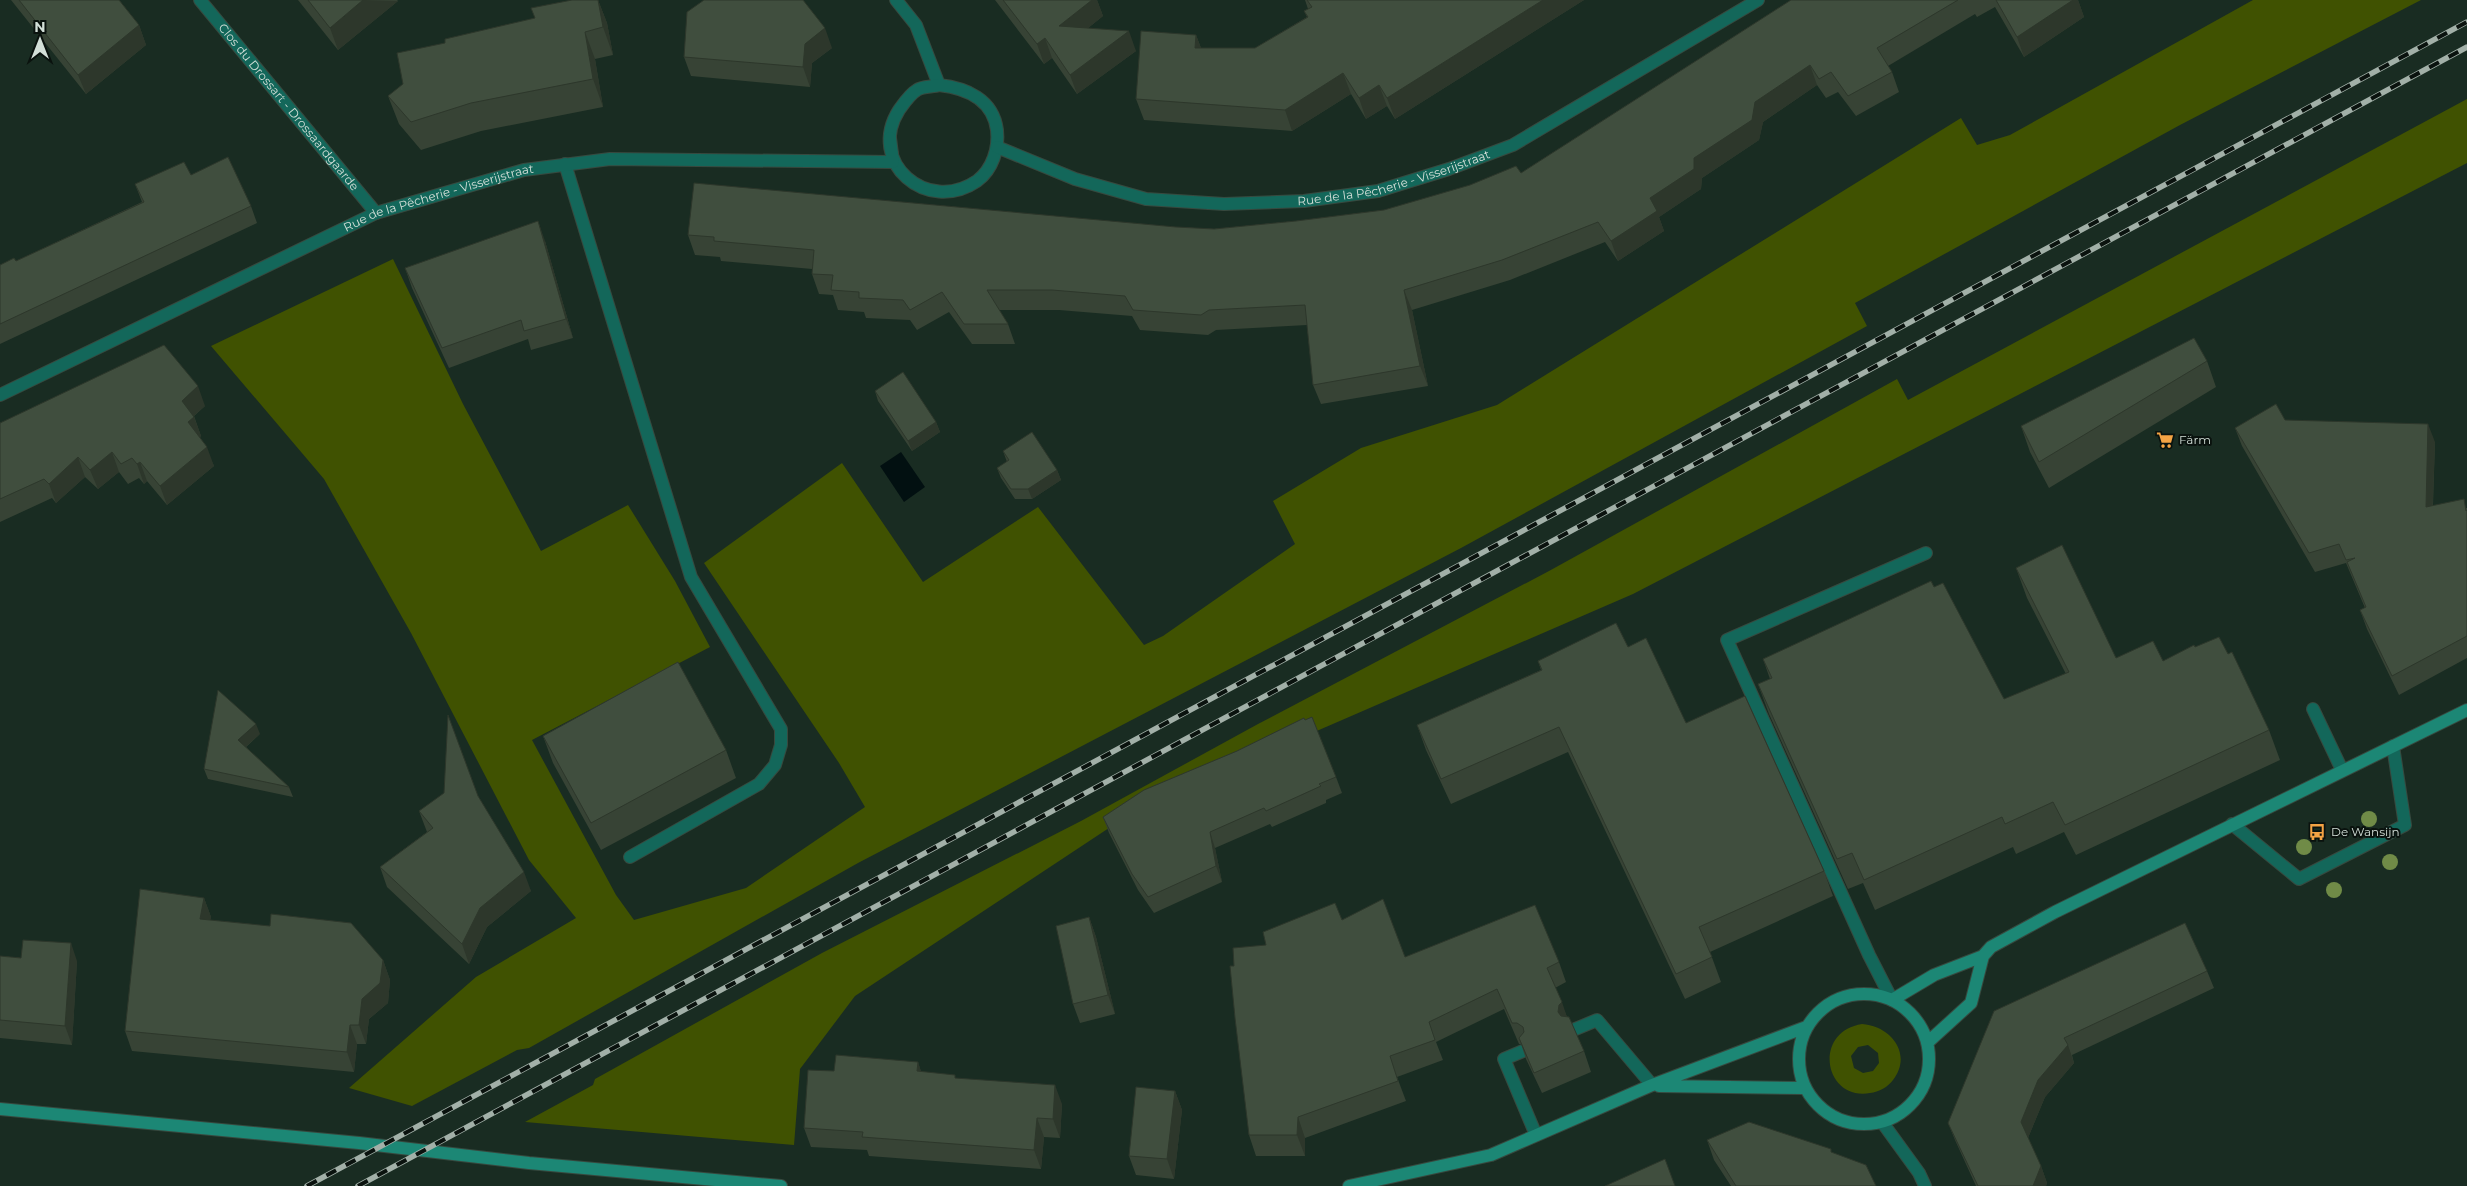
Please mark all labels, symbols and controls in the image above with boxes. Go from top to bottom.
north arrow [15,15,65,65]
text: N [34,18,46,36]
street label: Clos du Drossart - Drossaardgaarde [215,20,362,194]
street label: Rue de la Pêcherie - Visserijstraat [1297,146,1492,208]
street label: Rue de la Pêcherie - Visserijstraat [341,161,535,235]
supermarket icon: Färm [2155,430,2175,450]
place label: Färm [2179,432,2211,447]
bus stop icon: De Wansijn [2307,822,2327,842]
place label: De Wansijn [2331,824,2400,839]

